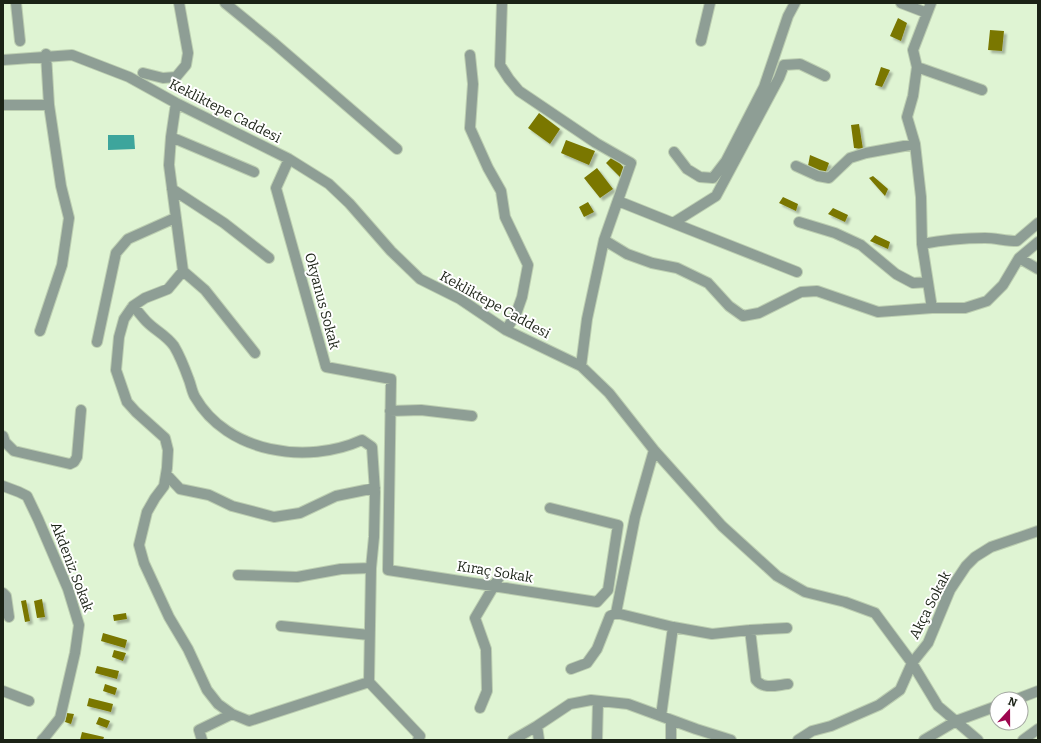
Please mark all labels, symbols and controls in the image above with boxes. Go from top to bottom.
street label: Kekliktepe Caddesi [166,75,284,147]
street label: Okyanus Sokak [301,251,343,351]
street label: Kekliktepe Caddesi [437,268,553,342]
street label: Akdeniz Sokak [47,520,97,614]
street label: Kıraç Sokak [456,558,534,586]
street label: Akça Sokak [906,568,954,642]
north arrow [989,691,1029,731]
text: N [1006,695,1019,710]

